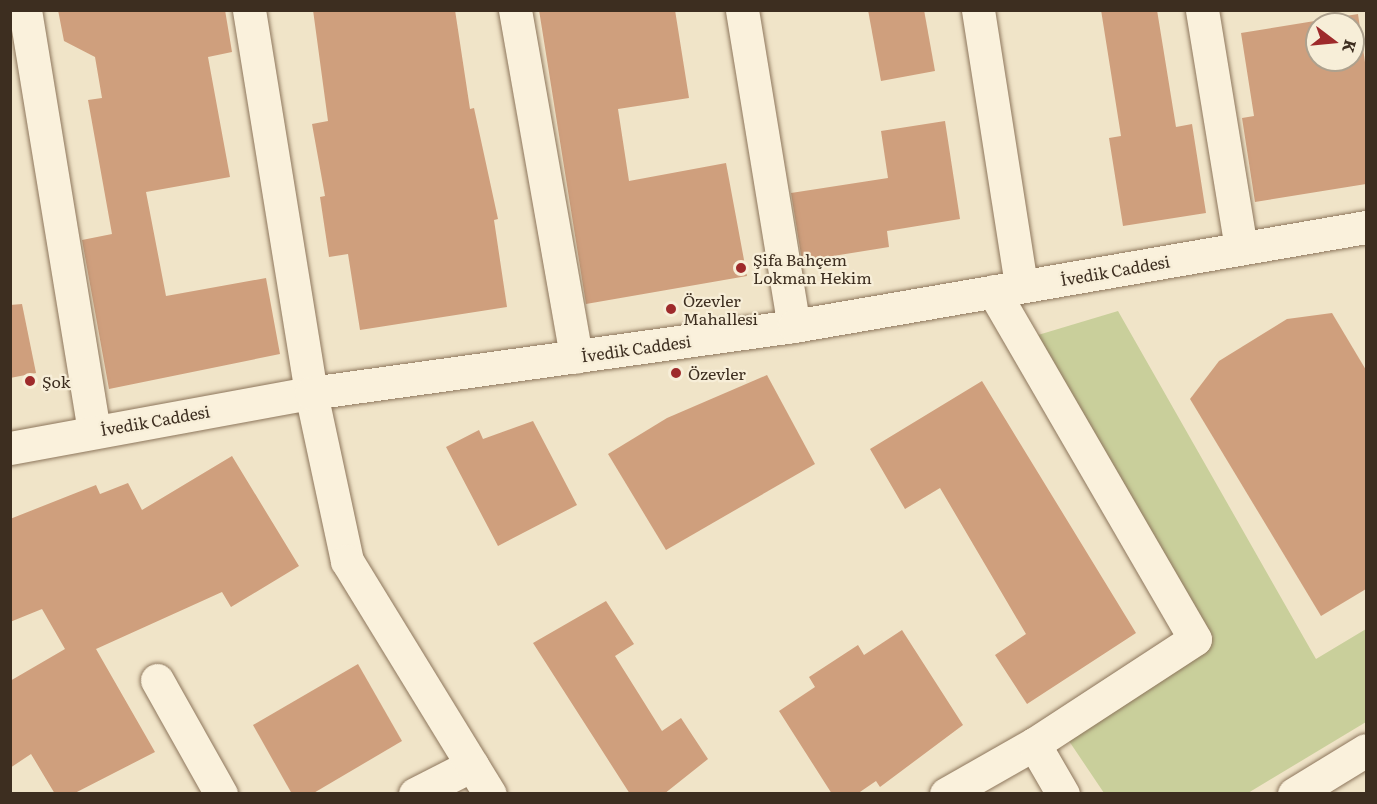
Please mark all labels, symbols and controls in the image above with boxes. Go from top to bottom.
north arrow [1305,12,1365,72]
text: K [1337,37,1364,56]
place label: Şifa Bahçem Lokman Hekim [753,249,872,287]
street label: İvedik Caddesi [1059,251,1171,289]
marker: Şifa Bahçem Lokman Hekim [734,261,748,275]
place label: Özevler Mahallesi [683,290,758,328]
marker: Özevler Mahallesi [664,302,678,316]
street label: İvedik Caddesi [580,331,692,365]
place label: Özevler [688,363,746,383]
marker: Özevler [669,366,683,380]
place label: Şok [42,371,70,391]
marker: Şok [23,374,37,388]
street label: İvedik Caddesi [99,401,211,439]

